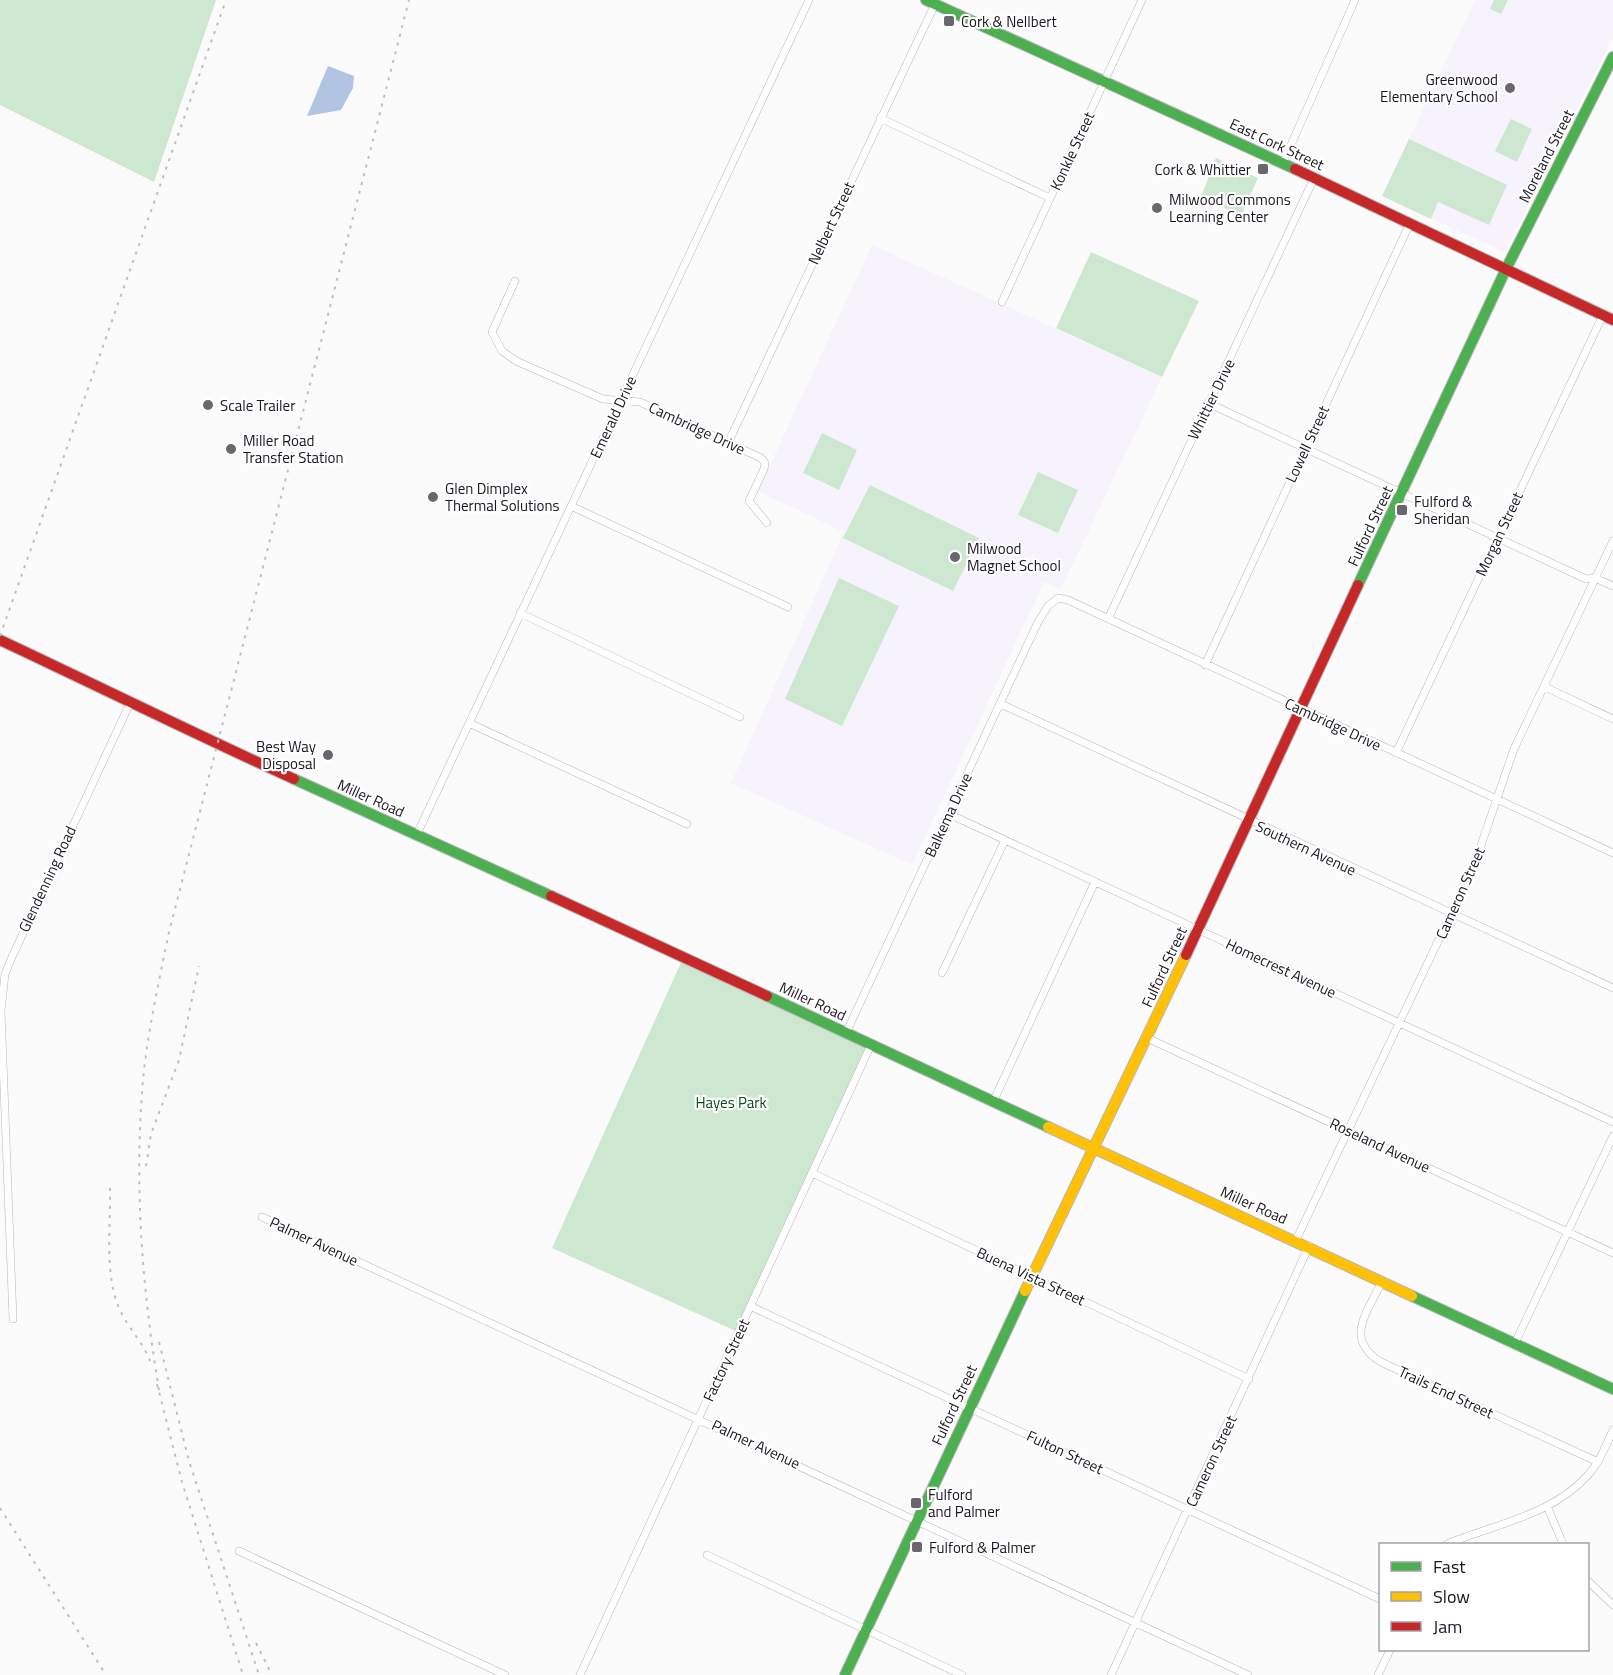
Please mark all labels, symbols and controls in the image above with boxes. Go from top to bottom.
place label: Cork & Nellbert [961,10,1057,33]
marker: Cork & Nellbert [942,14,956,28]
place label: Greenwood Elementary School [1380,68,1498,108]
marker: Greenwood Elementary School [1503,81,1517,95]
street label: Moreland Street [1513,105,1580,207]
street label: Konkle Street [1044,107,1101,194]
street label: East Cork Street [1226,112,1329,176]
place label: Cork & Whittier [1155,158,1251,181]
marker: Cork & Whittier [1256,162,1270,176]
street label: Nelbert Street [802,177,861,268]
place label: Milwood Commons Learning Center [1169,188,1291,228]
marker: Milwood Commons Learning Center [1150,201,1164,215]
street label: Whittier Drive [1182,355,1240,443]
street label: Emerald Drive [584,372,642,462]
place label: Scale Trailer [220,394,295,417]
street label: Cambridge Drive [645,396,749,460]
marker: Scale Trailer [201,398,215,412]
street label: Lowell Street [1279,401,1335,486]
place label: Miller Road Transfer Station [243,429,344,469]
marker: Miller Road Transfer Station [224,442,238,456]
place label: Glen Dimplex Thermal Solutions [445,477,560,517]
street label: Fulford Street [1341,481,1399,570]
street label: Morgan Street [1469,487,1529,580]
marker: Glen Dimplex Thermal Solutions [426,490,440,504]
place label: Fulford & Sheridan [1414,490,1473,530]
marker: Fulford & Sheridan [1395,503,1409,517]
place label: Milwood Magnet School [967,537,1061,577]
marker: Milwood Magnet School [948,550,962,564]
street label: Cambridge Drive [1281,692,1385,756]
place label: Best Way Disposal [256,735,316,775]
marker: Best Way Disposal [321,748,335,762]
street label: Balkema Drive [918,769,978,861]
street label: Miller Road [334,773,408,823]
street label: Southern Avenue [1252,815,1360,881]
street label: Glendenning Road [12,822,82,936]
street label: Cameron Street [1429,843,1491,943]
street label: Fulford Street [1135,922,1193,1011]
street label: Homecrest Avenue [1222,932,1340,1004]
street label: Miller Road [776,975,850,1027]
park label: Hayes Park [695,1091,767,1114]
street label: Roseland Avenue [1326,1112,1434,1178]
street label: Miller Road [1217,1180,1291,1230]
street label: Palmer Avenue [266,1210,362,1272]
street label: Buena Vista Street [973,1241,1090,1312]
street label: Factory Street [697,1314,756,1405]
street label: Fulford Street [925,1360,983,1449]
street label: Trails End Street [1395,1360,1498,1424]
street label: Cameron Street [1180,1411,1243,1511]
street label: Palmer Avenue [708,1413,804,1475]
street label: Fulton Street [1023,1424,1108,1480]
place label: Fulford and Palmer [928,1483,1000,1523]
marker: Fulford and Palmer [909,1496,923,1510]
place label: Fulford & Palmer [929,1536,1036,1559]
marker: Fulford & Palmer [910,1540,924,1554]
legend [1379,1543,1589,1651]
text: Fast [1433,1553,1466,1580]
text: Slow [1433,1583,1470,1610]
text: Jam [1433,1613,1462,1640]

